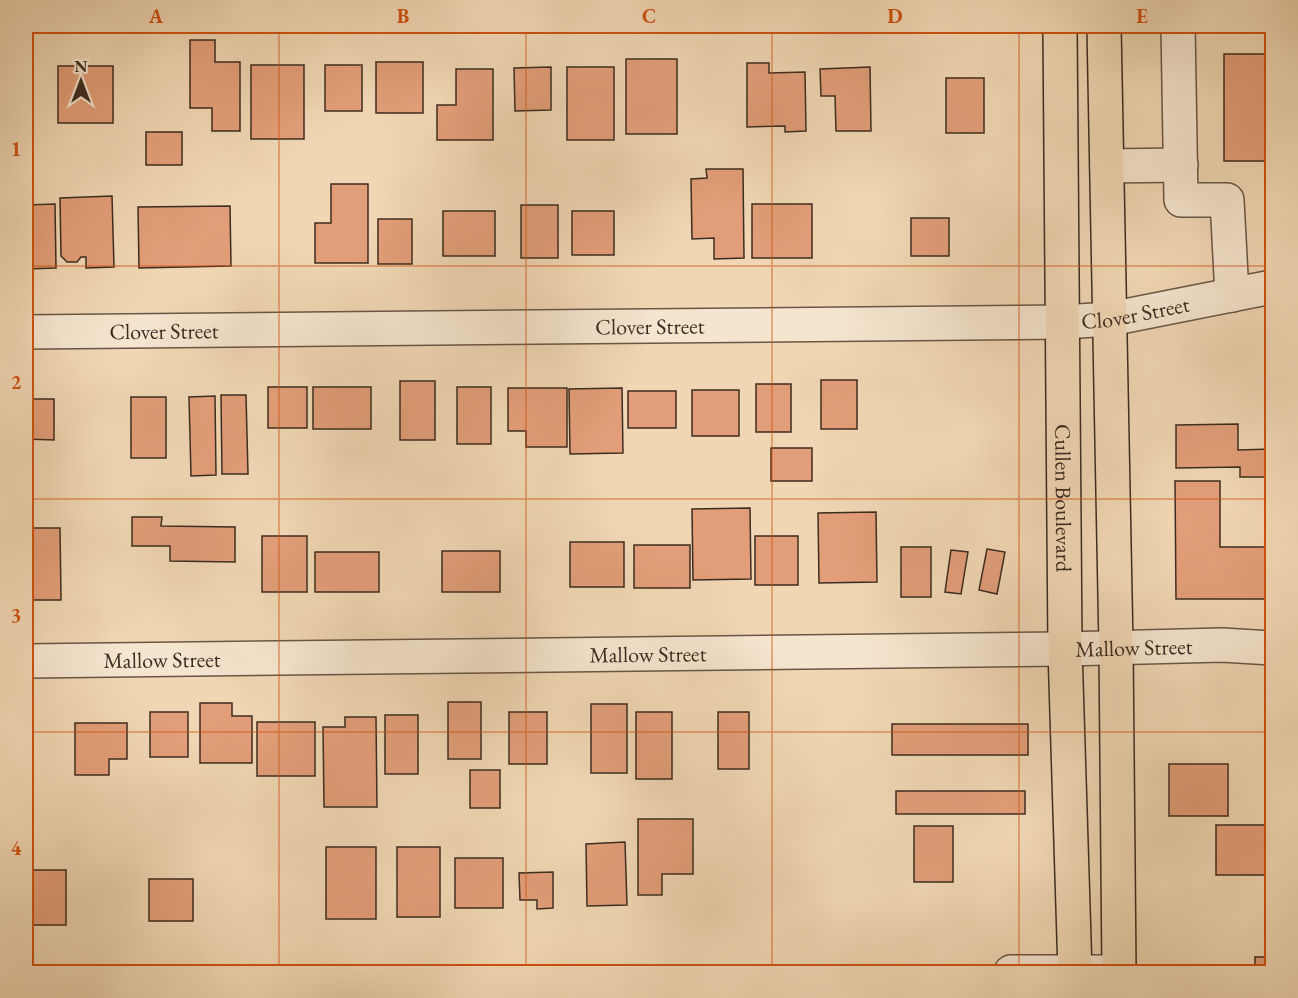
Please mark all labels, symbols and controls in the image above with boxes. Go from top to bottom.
text: A [148,3,164,29]
text: B [397,3,409,29]
text: C [642,3,656,29]
text: D [887,3,903,29]
text: E [1136,3,1148,29]
north arrow [51,51,111,111]
text: N [75,56,88,77]
text: 1 [11,136,21,162]
street label: Clover Street [1080,289,1192,335]
street label: Clover Street [595,311,705,341]
street label: Clover Street [109,316,219,346]
text: 2 [11,369,22,395]
street label: Cullen Boulevard [1049,424,1079,573]
text: 3 [11,602,21,628]
street label: Mallow Street [1075,631,1193,663]
street label: Mallow Street [589,639,707,669]
street label: Mallow Street [103,644,221,675]
text: 4 [11,835,22,861]

